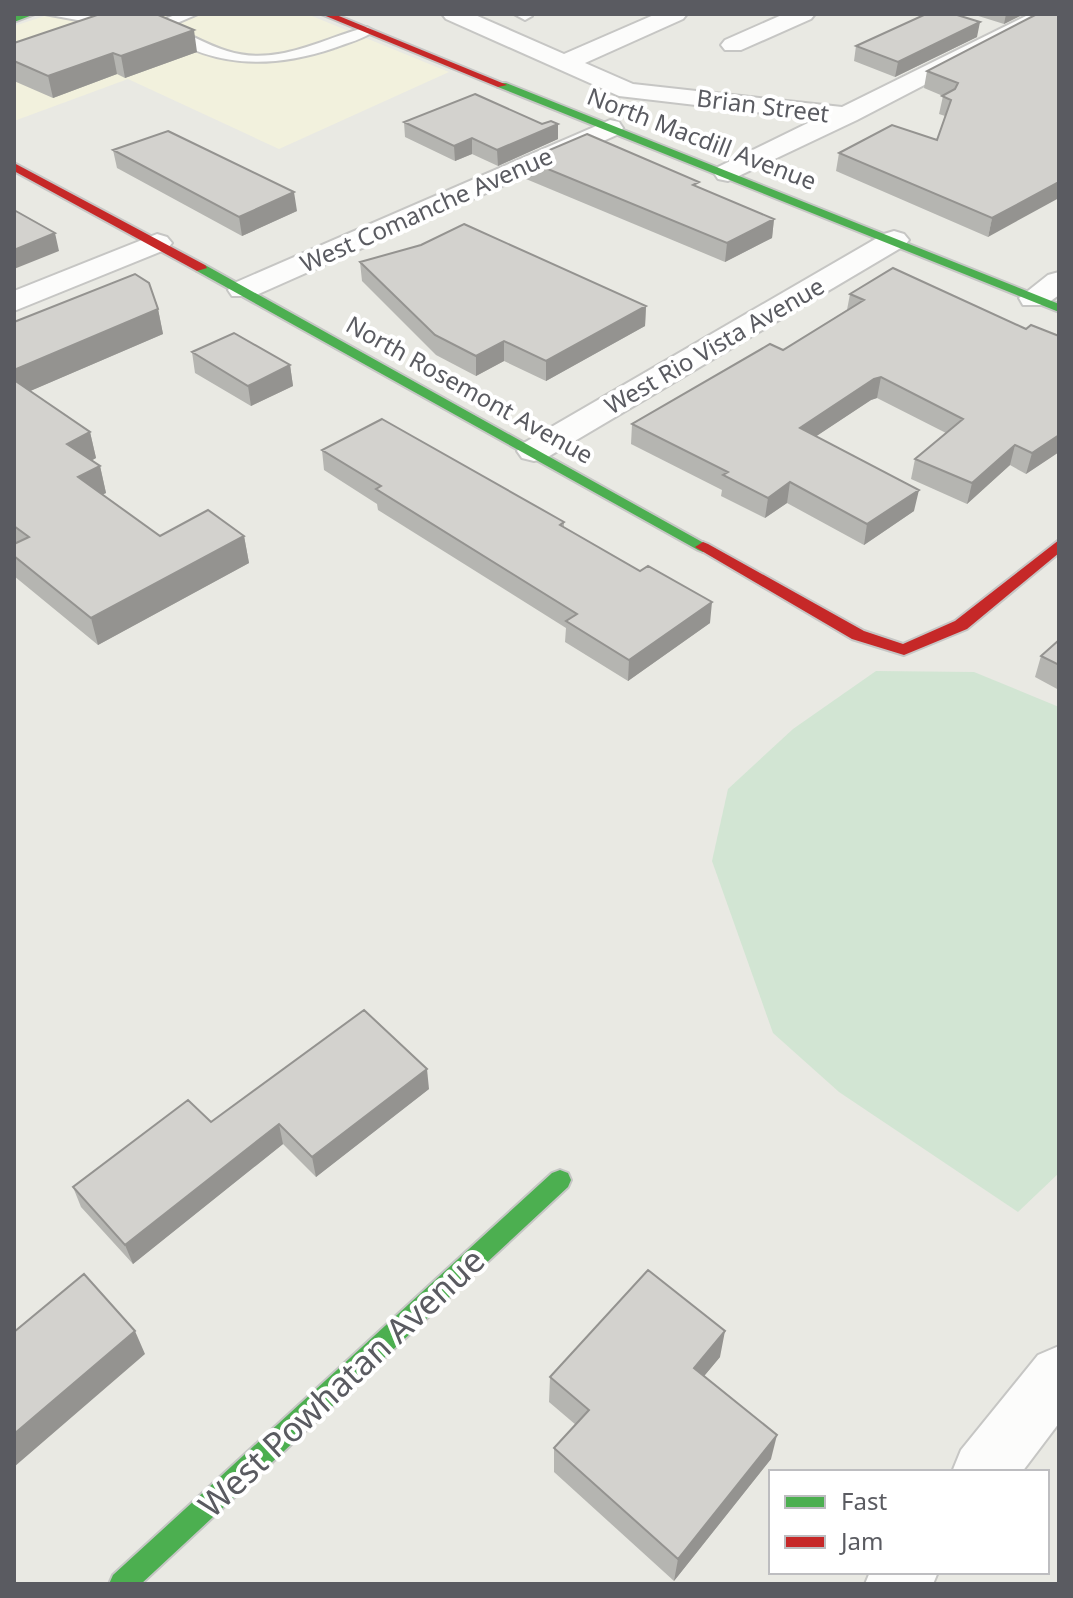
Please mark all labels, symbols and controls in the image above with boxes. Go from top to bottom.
street label: North Macdill Avenue [583,79,821,197]
street label: Brian Street [695,81,831,130]
street label: West Comanche Avenue [295,138,557,280]
street label: West Rio Vista Avenue [598,269,830,421]
street label: North Rosemont Avenue [340,307,600,471]
street label: West Powhatan Avenue [188,1237,494,1527]
legend [769,1470,1049,1574]
text: Fast [841,1484,887,1517]
text: Jam [839,1524,883,1557]

